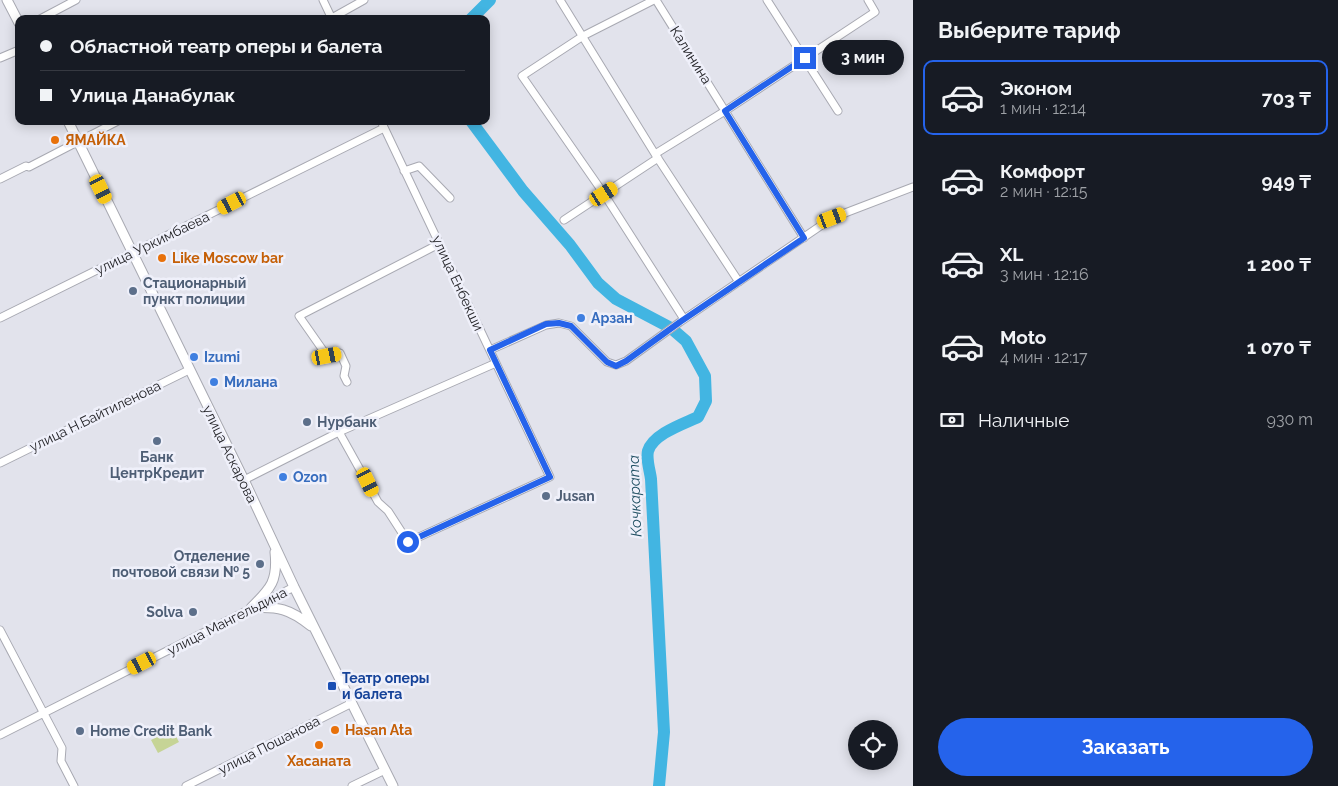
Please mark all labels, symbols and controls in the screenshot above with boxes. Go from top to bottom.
text: Выберите тариф [938,17,1121,43]
street label: Калинина [667,23,715,87]
text: Областной театр оперы и балета [70,35,382,57]
callout: 3 мин [822,40,905,76]
route end [794,47,816,69]
text: 3 мин [841,48,885,67]
icon: car [940,75,985,120]
text: Эконом [1000,77,1072,99]
text: Улица Данабулак [70,84,235,106]
text: 703 ₸ [1262,87,1311,109]
text: 1 мин · 12:14 [1000,99,1086,118]
place label: ЯМАЙКА [65,131,126,148]
marker: ЯМАЙКА [49,134,61,146]
icon: car [940,158,985,203]
text: Комфорт [1000,160,1085,182]
text: 949 ₸ [1261,170,1311,192]
car [87,172,114,206]
car [587,180,620,208]
text: 2 мин · 12:15 [1000,182,1087,201]
car [215,190,248,216]
car [815,206,848,230]
street label: улица Уркимбаева [92,208,212,278]
street label: улица Енбекши [429,233,487,333]
icon: car [940,241,985,286]
text: XL [1000,243,1023,265]
place label: Like Moscow bar [172,250,284,266]
marker: Like Moscow bar [156,252,168,264]
text: 1 200 ₸ [1247,253,1311,275]
text: 3 мин · 12:16 [1000,265,1089,284]
place label: Стационарный пункт полиции [143,275,246,307]
marker: Стационарный пункт полиции [127,285,139,297]
place label: Арзан [591,310,633,326]
marker: Арзан [575,312,587,324]
icon: car [940,324,985,369]
text: Moto [1000,326,1046,348]
text: 1 070 ₸ [1247,336,1311,358]
car [310,346,343,366]
text: 4 мин · 12:17 [1000,348,1088,367]
place label: Izumi [204,349,240,365]
marker: Izumi [188,351,200,363]
place label: Милана [224,374,278,390]
marker: Милана [208,376,220,388]
street label: улица Н.Байтиленова [27,377,163,455]
street label: улица Аскарова [199,403,261,505]
icon: cash [938,406,966,434]
text: Наличные [978,409,1069,431]
text: 930 m [1267,410,1313,429]
place label: Нурбанк [317,414,377,430]
marker: Нурбанк [301,416,313,428]
marker: Банк ЦентрКредит [151,435,163,447]
place label: Банк ЦентрКредит [110,449,204,481]
water label: Кочкарата [625,455,645,537]
car [354,465,381,499]
place label: Ozon [293,469,327,485]
marker: Ozon [277,471,289,483]
place label: Jusan [556,488,595,504]
marker: Jusan [540,490,552,502]
route start [397,531,419,553]
place label: Отделение почтовой связи № 5 [112,548,251,580]
marker: Отделение почтовой связи № 5 [254,558,266,570]
street label: улица Мангельдина [165,584,289,658]
place label: Solva [146,604,183,620]
marker: Solva [187,606,199,618]
car [125,650,158,676]
place label: Театр оперы и балета [342,670,430,702]
marker: Театр оперы и балета [326,680,338,692]
street label: улица Пошанова [216,712,322,778]
button: Заказать [938,718,1313,776]
map controls [848,720,898,770]
button: locate [848,720,898,770]
place label: Hasan Ata [345,722,412,738]
place label: Home Credit Bank [90,723,212,739]
marker: Hasan Ata [329,724,341,736]
marker: Home Credit Bank [74,725,86,737]
marker: Хасаната [313,739,325,751]
place label: Хасаната [286,753,351,769]

